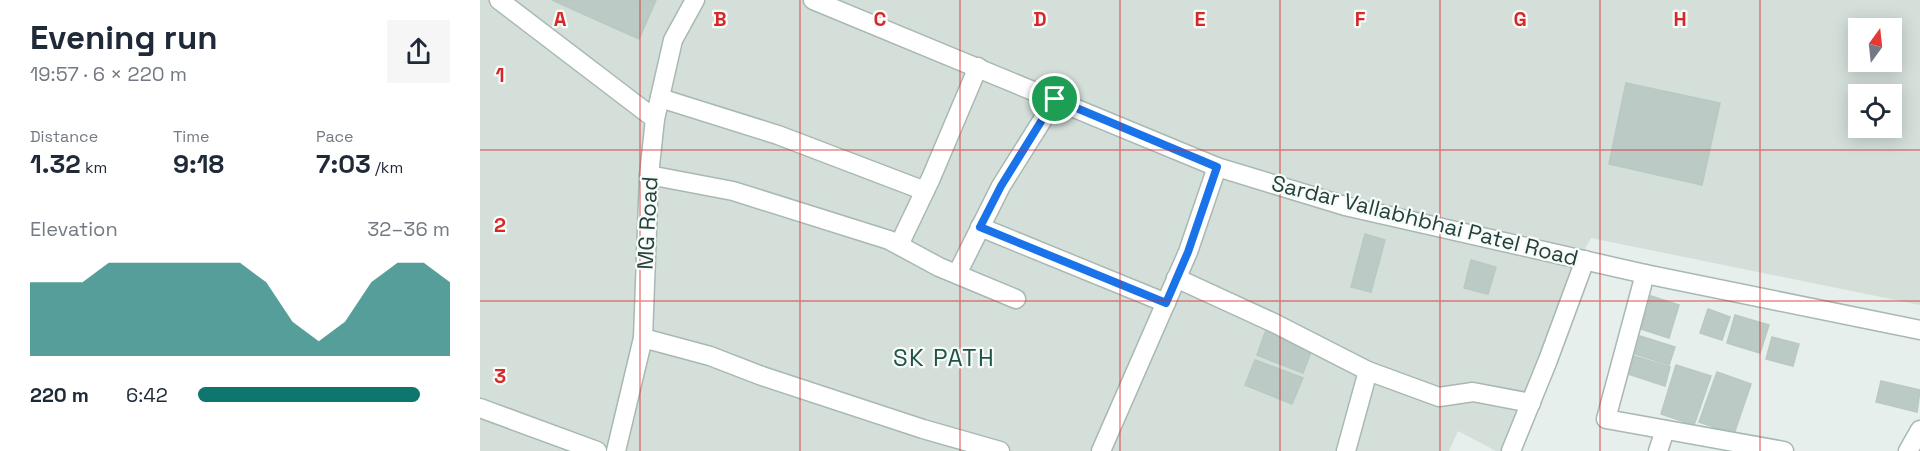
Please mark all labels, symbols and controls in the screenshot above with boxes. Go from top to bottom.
text: A [554,6,567,32]
text: B [713,6,727,32]
text: C [874,6,887,32]
text: D [1033,6,1047,32]
text: E [1194,6,1206,32]
text: F [1355,6,1366,32]
text: G [1513,6,1527,32]
text: H [1673,6,1687,32]
text: Evening run [30,17,218,59]
north arrow [1848,18,1902,72]
map controls [1848,18,1902,138]
button: share [387,20,450,83]
text: 19:57 · 6 × 220 m [30,61,187,87]
text: 1 [495,62,505,88]
pin [1029,73,1080,124]
icon: arrive [1038,82,1071,115]
button: locate [1848,84,1902,138]
text: Distance [30,126,98,147]
text: Time [173,126,209,147]
text: Pace [316,126,353,147]
text: 1.32 [30,147,81,181]
text: 9:18 [173,147,224,181]
text: 7:03 [316,147,371,181]
text: km [81,157,107,178]
text: /km [371,157,403,178]
street label: Sardar Vallabhbhai Patel Road [1269,168,1581,272]
street label: MG Road [631,176,663,270]
text: 2 [494,212,506,238]
text: Elevation [30,216,118,242]
text: 32–36 m [367,216,450,242]
district label: SK PATH [893,342,995,373]
text: 3 [494,363,506,389]
text: 220 m [30,382,89,408]
text: 6:42 [126,382,168,408]

